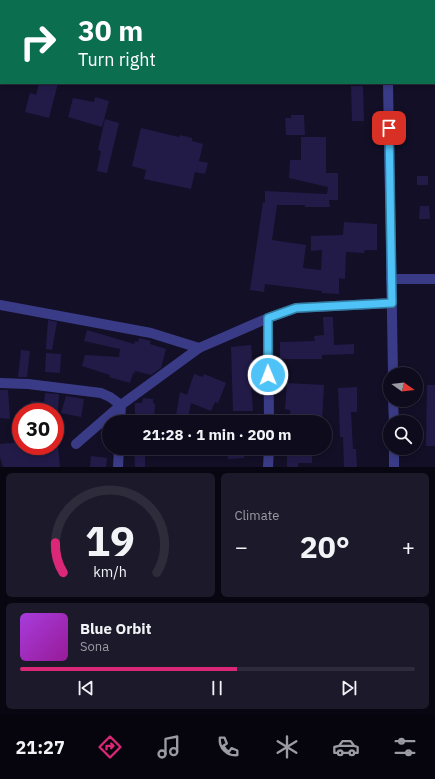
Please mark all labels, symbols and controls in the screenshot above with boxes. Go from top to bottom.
text: 30 m [78,12,143,49]
icon: right [12,16,64,68]
text: Turn right [78,48,156,71]
pin [372,111,406,145]
icon: arrive [378,117,400,139]
position arrow [247,354,289,396]
north arrow [383,367,423,407]
map controls [383,367,423,455]
speed limit sign: 30 [12,403,64,455]
button: search [383,415,423,455]
text: 21:28 · 1 min · 200 m [143,425,291,444]
text: Climate [235,507,279,524]
text: 19 [85,513,135,567]
text: 20° [300,527,350,566]
text: − [235,532,248,561]
text: + [402,532,415,561]
text: km/h [93,562,127,581]
text: Blue Orbit [80,619,151,638]
text: Sona [80,638,109,655]
icon: previous [75,677,97,699]
icon: pause [206,677,228,699]
icon: next [338,677,360,699]
icon: directions [96,733,124,761]
icon: music [155,733,183,761]
icon: phone [214,733,242,761]
icon: climate [273,733,301,761]
icon: car [332,733,360,761]
icon: filters [391,733,419,761]
text: 21:27 [16,736,65,759]

